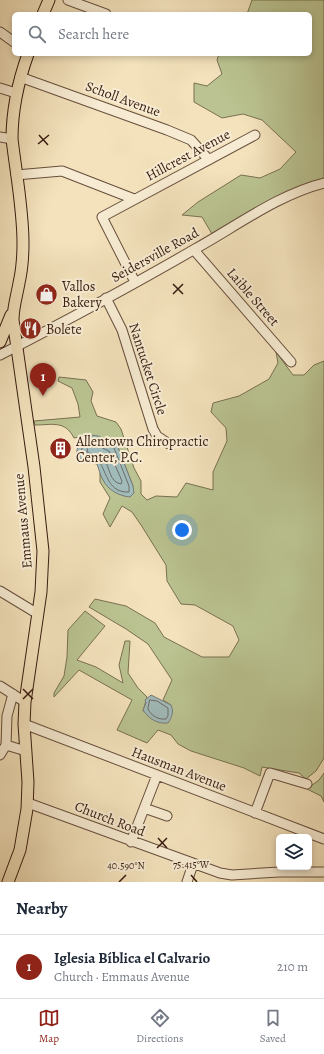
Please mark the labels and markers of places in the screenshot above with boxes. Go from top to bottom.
place label: Vallos Bakery [61,277,102,312]
shop icon: Vallos Bakery [33,281,59,307]
restaurant icon: Bolete [17,316,43,342]
place label: Bolete [46,320,82,339]
pin: 1 [30,363,56,396]
place label: Allentown Chiropractic Center, P.C. [75,432,208,467]
building icon: Allentown Chiropractic Center, P.C. [48,436,74,462]

